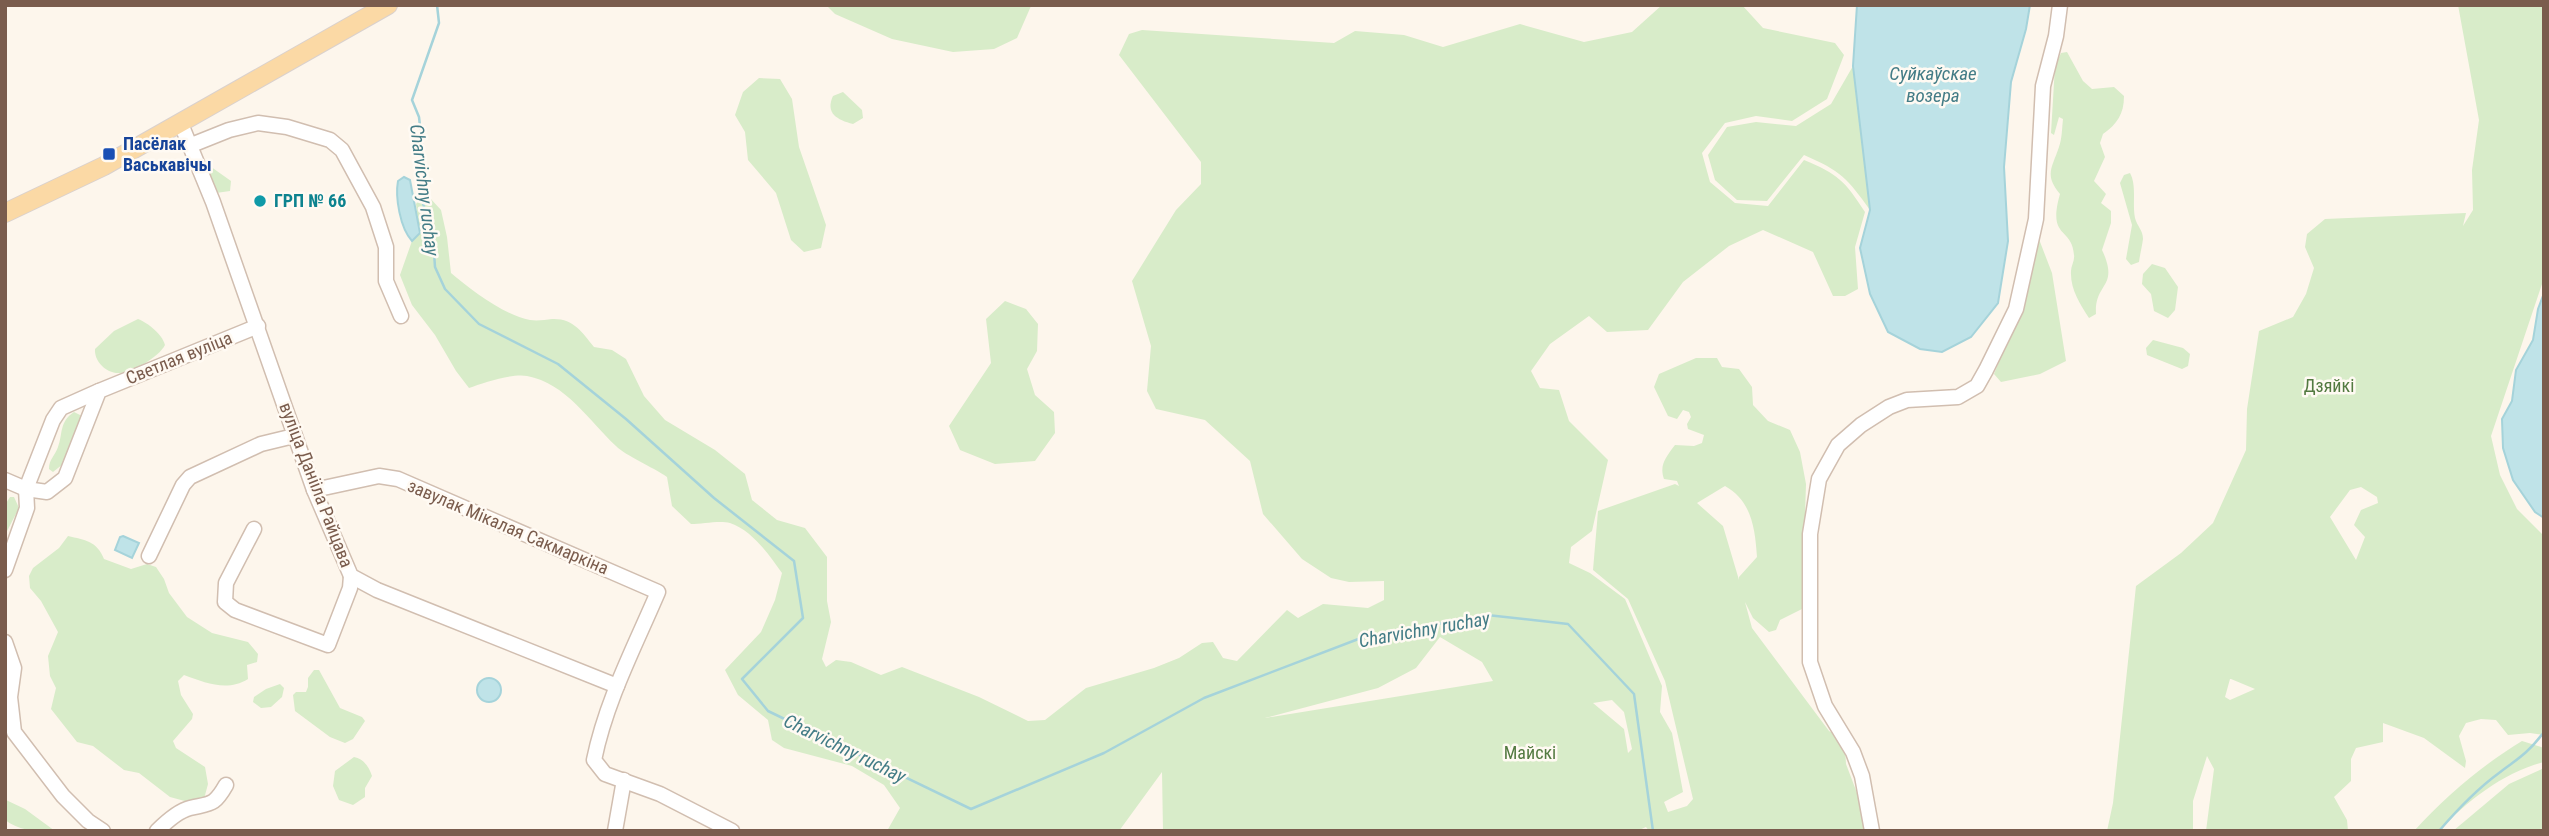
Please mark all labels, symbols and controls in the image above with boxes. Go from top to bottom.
water label: Суйкаўскае возера [1889,62,1977,107]
water label: Charvichny ruchay [405,123,444,259]
place label: Пасёлак Васькавічы [123,133,212,175]
marker: Пасёлак Васькавічы [101,146,117,162]
place label: ГРП № 66 [274,190,346,211]
marker: ГРП № 66 [252,193,268,209]
street label: Светлая вуліца [123,327,235,388]
park label: Дзяйкі [2304,375,2354,396]
street label: вуліца Данііла Райцава [275,399,358,570]
street label: завулак Мікалая Сакмаркіна [405,475,612,578]
water label: Charvichny ruchay [1357,606,1493,652]
water label: Charvichny ruchay [780,709,911,788]
park label: Майскі [1504,742,1556,763]

